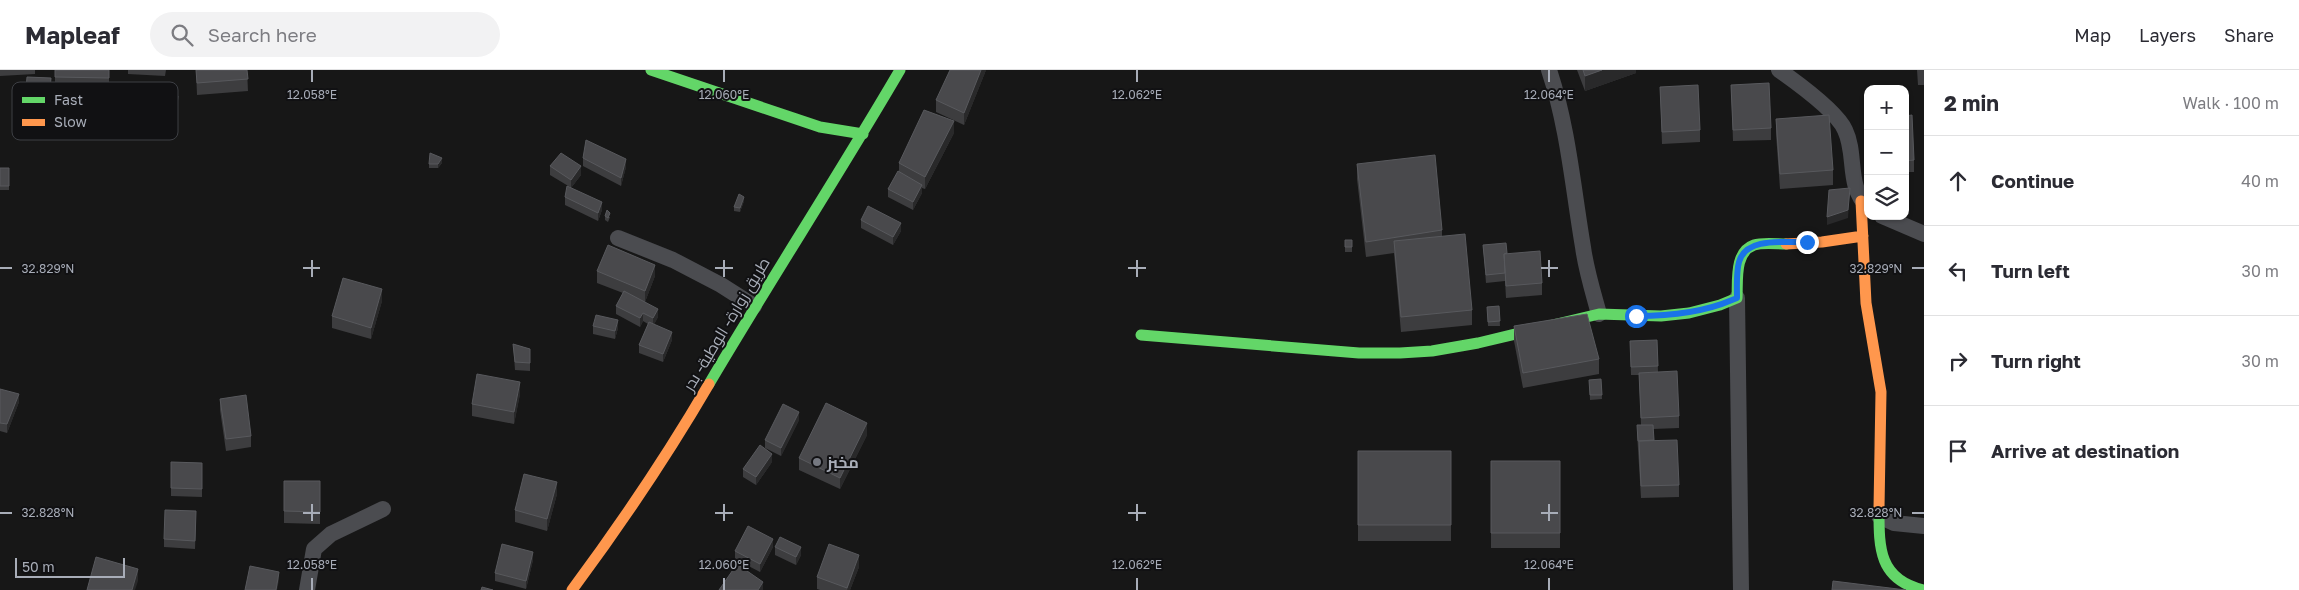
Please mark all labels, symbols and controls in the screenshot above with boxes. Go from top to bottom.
search box [150,12,500,57]
text: Mapleaf [25,20,120,49]
icon: search [168,21,196,49]
text: Search here [208,23,317,46]
text: Map [2074,24,2111,46]
text: Layers [2139,24,2196,46]
text: Share [2224,24,2274,46]
legend [12,82,178,140]
map controls [1864,85,1909,220]
button: + [1864,85,1909,130]
text: 12.058°E [287,87,337,102]
text: 12.060°E [699,87,749,102]
text: 12.062°E [1112,87,1162,102]
text: 12.064°E [1524,87,1574,102]
text: 2 min [1944,90,1999,116]
text: Fast [54,91,83,108]
text: Walk · 100 m [2183,93,2279,113]
text: Slow [54,113,87,130]
button: − [1864,130,1909,175]
icon: ahead [1944,167,1972,195]
text: Continue [1991,169,2074,192]
text: 40 m [2241,171,2279,191]
button: layers [1864,175,1909,220]
route end [1796,231,1819,254]
street label: طريق زوارة- الوطية- بدر [678,254,775,396]
icon: left [1944,257,1972,285]
text: Turn left [1991,259,2070,282]
text: 32.829°N [22,261,74,276]
text: 32.829°N [1850,261,1902,276]
text: 30 m [2242,261,2279,281]
route start [1625,305,1648,328]
icon: right [1944,347,1972,375]
text: Turn right [1991,349,2081,372]
text: 30 m [2242,351,2279,371]
icon: arrive [1944,437,1972,465]
text: Arrive at destination [1991,439,2179,462]
place label: مخبز [826,452,859,472]
marker: مخبز [811,456,823,468]
text: 32.828°N [22,505,74,520]
text: 32.828°N [1850,505,1902,520]
scale bar [15,555,125,578]
text: 12.058°E [287,557,337,572]
text: 12.060°E [699,557,749,572]
text: 12.062°E [1112,557,1162,572]
text: 12.064°E [1524,557,1574,572]
text: 50 m [22,558,55,575]

